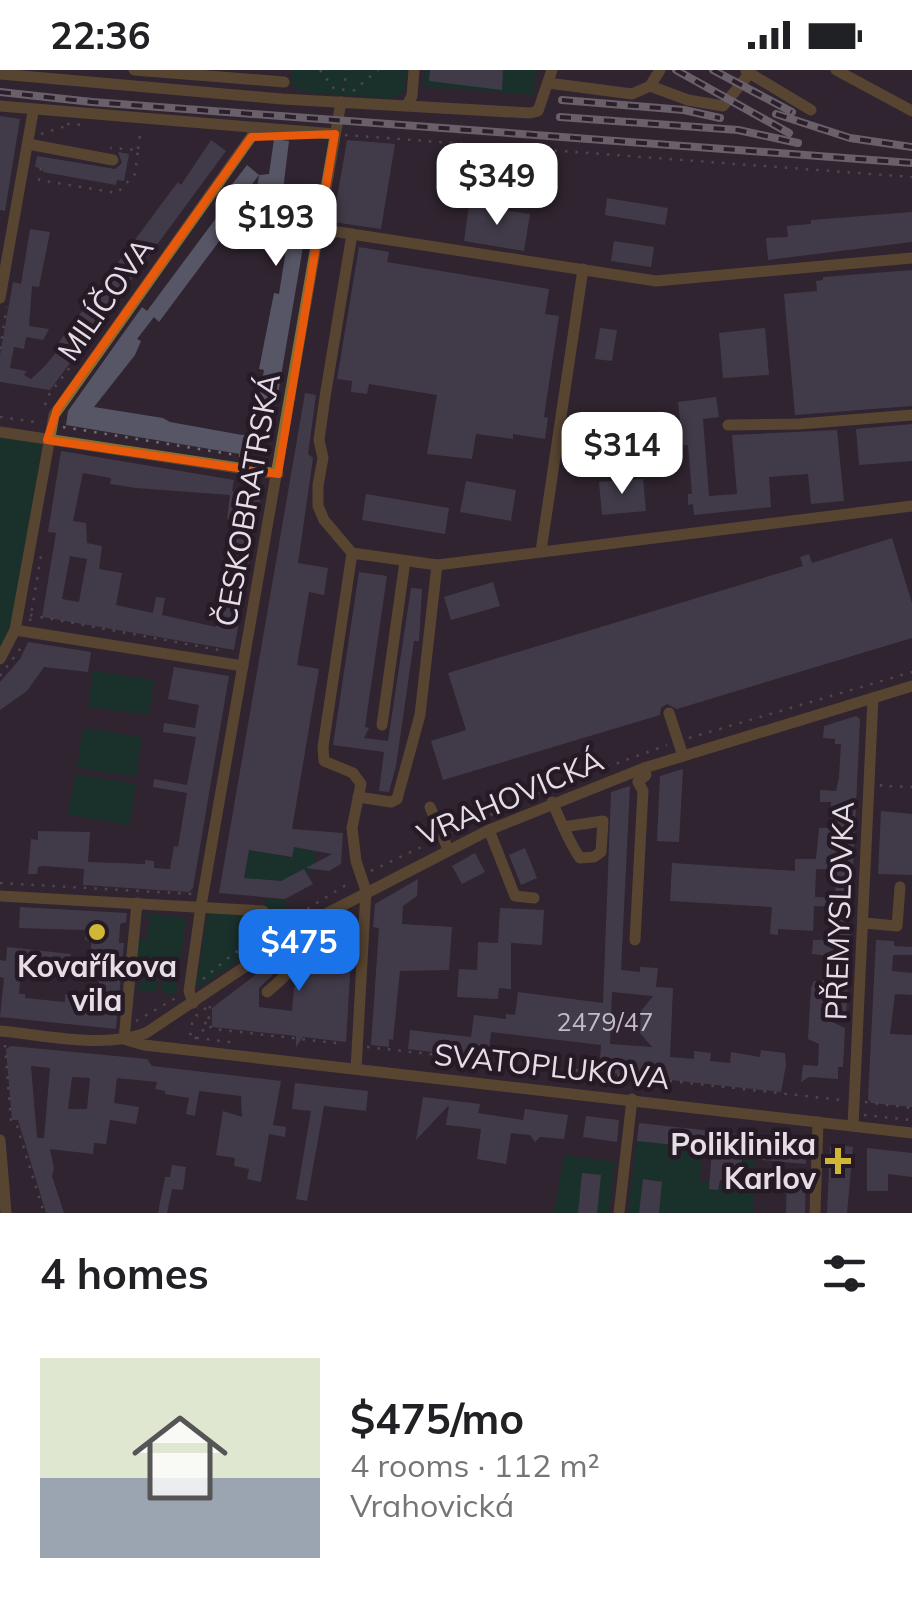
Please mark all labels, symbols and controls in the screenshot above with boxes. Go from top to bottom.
text: 22:36 [50,11,151,59]
pin: $349 [438,143,556,228]
text: $349 [459,155,535,195]
pin: $193 [217,184,335,269]
text: $193 [238,196,314,236]
street label: MILÍČOVA [49,230,161,368]
street label: ČESKOBRATRSKÁ [206,371,288,629]
pin: $314 [563,412,681,497]
text: $314 [584,424,660,464]
street label: VRAHOVICKÁ [411,741,609,853]
street label: PŘEMYSLOVKA [816,801,862,1021]
pin: $475 [240,909,358,994]
marker: Kovaříkova vila [86,921,108,943]
text: $475 [261,921,337,961]
place label: Kovaříkova vila [17,947,177,1019]
house number: 2479/47 [556,1006,654,1037]
street label: SVATOPLUKOVA [432,1035,672,1097]
place label: Poliklinika Karlov [670,1125,817,1197]
marker: Poliklinika Karlov [825,1148,851,1174]
icon: filters [817,1246,872,1301]
text: 4 homes [40,1247,209,1300]
text: $475/mo [350,1392,524,1445]
icon: home [120,1398,240,1518]
text: 4 rooms · 112 m² [350,1445,600,1485]
text: Vrahovická [350,1485,514,1525]

